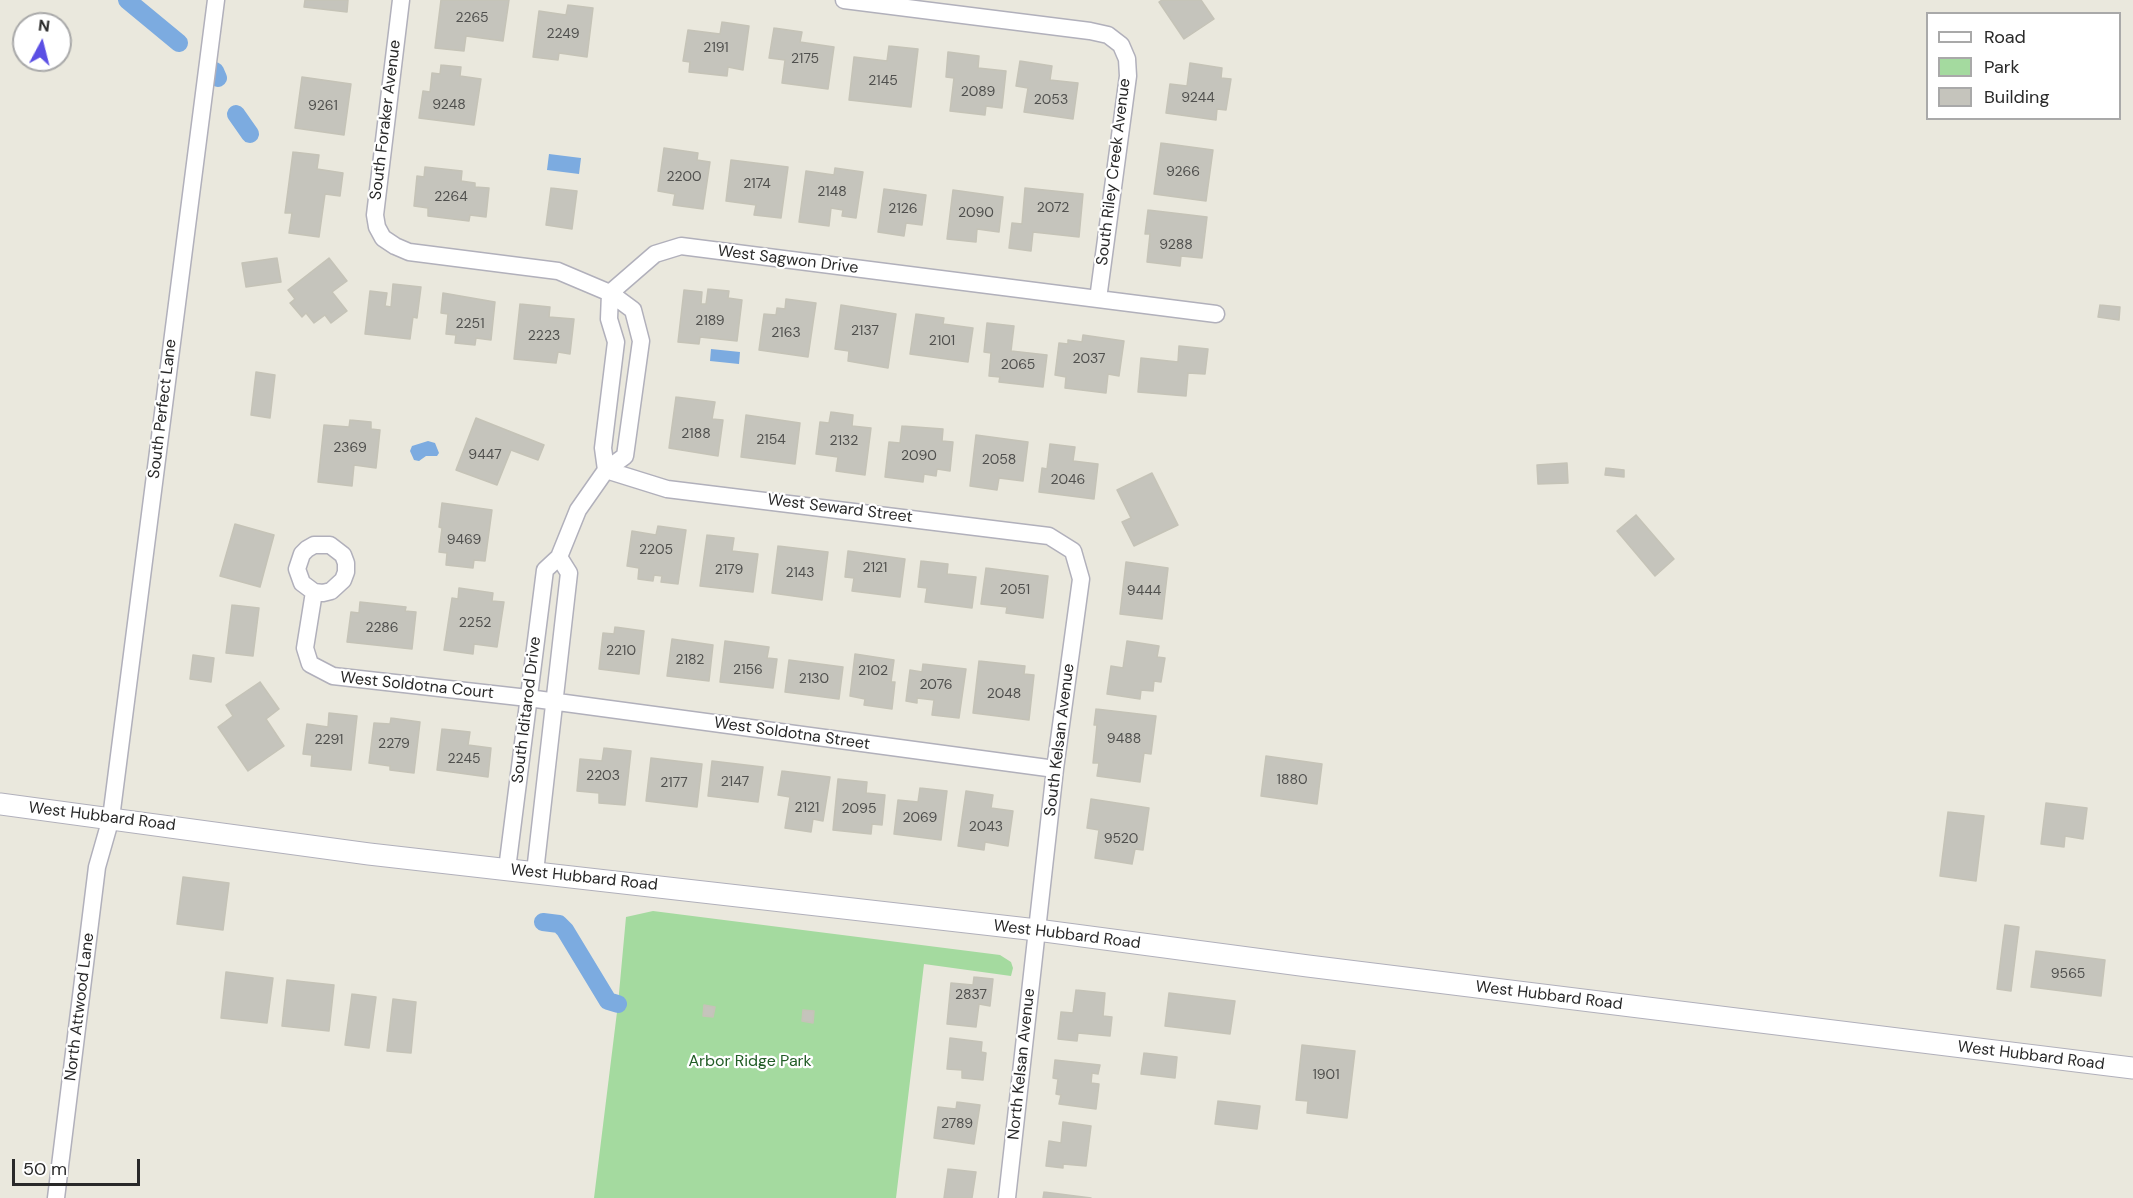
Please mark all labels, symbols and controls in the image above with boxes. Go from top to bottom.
house number: 2265 [455,10,489,26]
north arrow [12,12,72,72]
legend [1926,12,2121,120]
text: N [37,14,51,37]
text: Road [1984,25,2026,49]
house number: 2249 [546,26,580,42]
street label: South Foraker Avenue [367,39,405,201]
house number: 2191 [703,40,729,56]
house number: 2175 [791,51,819,67]
text: Park [1984,55,2020,79]
house number: 2145 [868,73,898,89]
street label: South Riley Creek Avenue [1093,77,1135,267]
house number: 2089 [961,84,995,100]
text: Building [1984,85,2049,109]
house number: 9244 [1181,90,1215,106]
house number: 2053 [1034,92,1068,108]
house number: 9248 [432,97,466,113]
house number: 9261 [308,98,338,114]
house number: 9266 [1166,164,1200,180]
house number: 2200 [666,169,702,185]
house number: 2174 [743,176,771,192]
house number: 2148 [817,184,847,200]
house number: 2264 [434,189,468,205]
house number: 2072 [1037,200,1069,216]
house number: 2126 [888,201,918,217]
house number: 2090 [958,205,994,221]
house number: 9288 [1159,237,1193,253]
street label: West Sagwon Drive [717,242,859,278]
house number: 2189 [695,313,725,329]
house number: 2251 [455,316,485,332]
house number: 2137 [851,323,879,339]
house number: 2163 [771,325,801,341]
house number: 2223 [528,328,560,344]
house number: 2101 [929,333,955,349]
street label: South Perfect Lane [145,338,181,480]
house number: 2037 [1072,351,1106,367]
house number: 2065 [1001,357,1035,373]
house number: 2188 [681,426,711,442]
house number: 2154 [756,432,786,448]
house number: 2132 [830,433,858,449]
house number: 2369 [333,440,367,456]
house number: 9447 [468,447,502,463]
house number: 2090 [901,448,937,464]
house number: 2058 [982,452,1016,468]
house number: 2046 [1051,472,1085,488]
street label: West Seward Street [766,491,914,527]
house number: 9469 [447,532,481,548]
house number: 2205 [639,542,673,558]
house number: 2121 [863,560,887,576]
house number: 2179 [715,562,743,578]
house number: 2143 [785,565,815,581]
house number: 2051 [1000,582,1030,598]
house number: 9444 [1127,583,1161,599]
house number: 2252 [459,615,491,631]
house number: 2286 [365,620,399,636]
street label: South Iditarod Drive [508,636,546,784]
house number: 2210 [606,643,636,659]
house number: 2182 [676,652,704,668]
house number: 2156 [733,662,763,678]
house number: 2102 [858,663,888,679]
street label: South Kelsan Avenue [1041,663,1079,817]
street label: West Soldotna Court [339,668,495,704]
house number: 2130 [799,671,829,687]
house number: 2076 [919,677,953,693]
house number: 2048 [987,686,1021,702]
street label: West Soldotna Street [713,714,871,754]
house number: 9488 [1107,731,1141,747]
house number: 2291 [315,732,343,748]
house number: 2279 [378,736,410,752]
house number: 2245 [448,751,480,767]
house number: 2203 [586,768,620,784]
house number: 1880 [1277,772,1307,788]
house number: 2147 [721,774,749,790]
house number: 2177 [660,775,688,791]
street label: West Hubbard Road [27,798,177,836]
house number: 2121 [795,800,819,816]
house number: 2095 [842,801,876,817]
house number: 2069 [903,810,937,826]
house number: 2043 [969,819,1003,835]
house number: 9520 [1104,831,1138,847]
street label: West Hubbard Road [509,861,659,895]
street label: West Hubbard Road [992,916,1142,954]
street label: North Attwood Lane [61,932,99,1082]
house number: 9565 [2051,966,2085,982]
street label: West Hubbard Road [1474,977,1624,1015]
house number: 2837 [955,987,987,1003]
street label: North Kelsan Avenue [1004,987,1040,1141]
street label: West Hubbard Road [1956,1037,2106,1075]
park label: Arbor Ridge Park [688,1052,812,1072]
house number: 1901 [1312,1067,1340,1083]
house number: 2789 [941,1116,973,1132]
scale bar [15,1147,142,1185]
text: 50 m [23,1157,67,1181]

